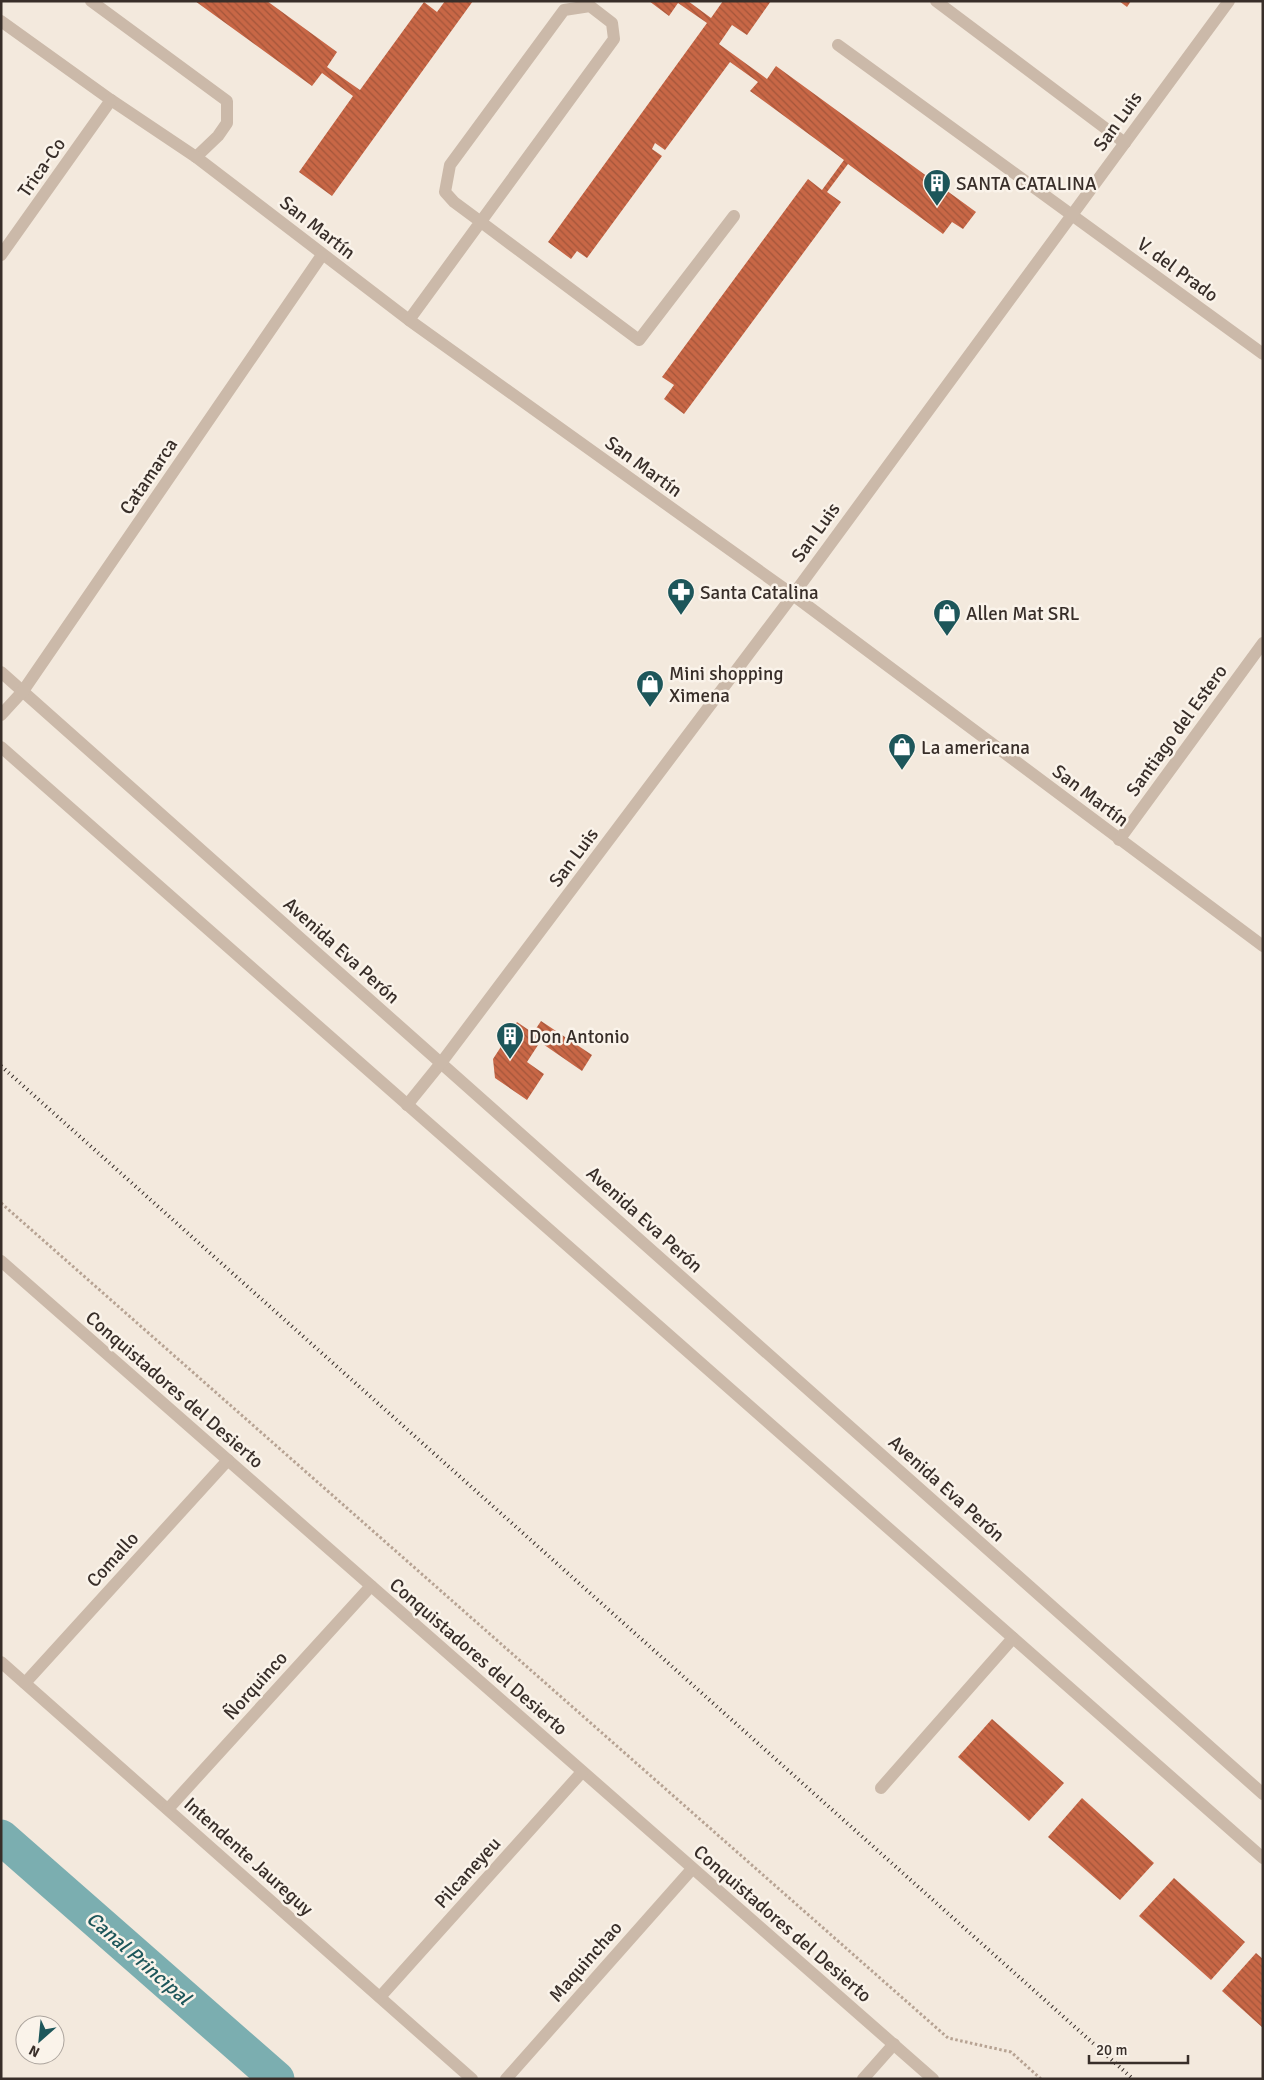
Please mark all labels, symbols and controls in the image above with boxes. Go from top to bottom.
street label: San Luis [1088,87,1147,156]
street label: Trica-Co [13,133,71,202]
building icon: SANTA CATALINA [922,168,952,207]
place label: SANTA CATALINA [956,172,1097,196]
street label: San Martín [275,191,360,265]
street label: V. del Prado [1132,232,1223,307]
street label: San Martín [600,431,687,503]
street label: Catamarca [115,434,183,519]
street label: San Luis [786,498,845,567]
pharmacy icon: Santa Catalina [666,577,696,616]
place label: Santa Catalina [700,581,819,605]
shop icon: Allen Mat SRL [932,598,962,637]
place label: Allen Mat SRL [966,602,1080,626]
street label: Santiago del Estero [1121,660,1233,801]
place label: Mini shopping Ximena [669,662,783,708]
shop icon: Mini shopping Ximena [635,669,665,708]
shop icon: La americana [887,732,917,771]
place label: La americana [921,736,1030,760]
street label: San Martín [1047,759,1133,832]
street label: San Luis [544,823,604,892]
street label: Avenida Eva Perón [278,892,404,1009]
building icon: Don Antonio [495,1021,525,1060]
place label: Don Antonio [529,1025,630,1049]
street label: Avenida Eva Perón [581,1161,707,1278]
street label: Conquistadores del Desierto [80,1306,268,1474]
street label: Avenida Eva Perón [883,1430,1009,1547]
street label: Comallo [82,1527,144,1592]
street label: Conquistadores del Desierto [384,1573,572,1741]
street label: Ñorquinco [219,1646,293,1725]
street label: Intendente Jaureguy [179,1792,318,1921]
street label: Pilcaneyeu [429,1832,506,1913]
street label: Conquistadores del Desierto [688,1840,876,2008]
water label: Canal Principal [81,1906,198,2012]
street label: Maquinchao [544,1916,628,2007]
north arrow [15,2015,65,2065]
scale bar [1089,2032,1188,2064]
text: N [26,2041,43,2061]
text: 20 m [1096,2041,1127,2059]

